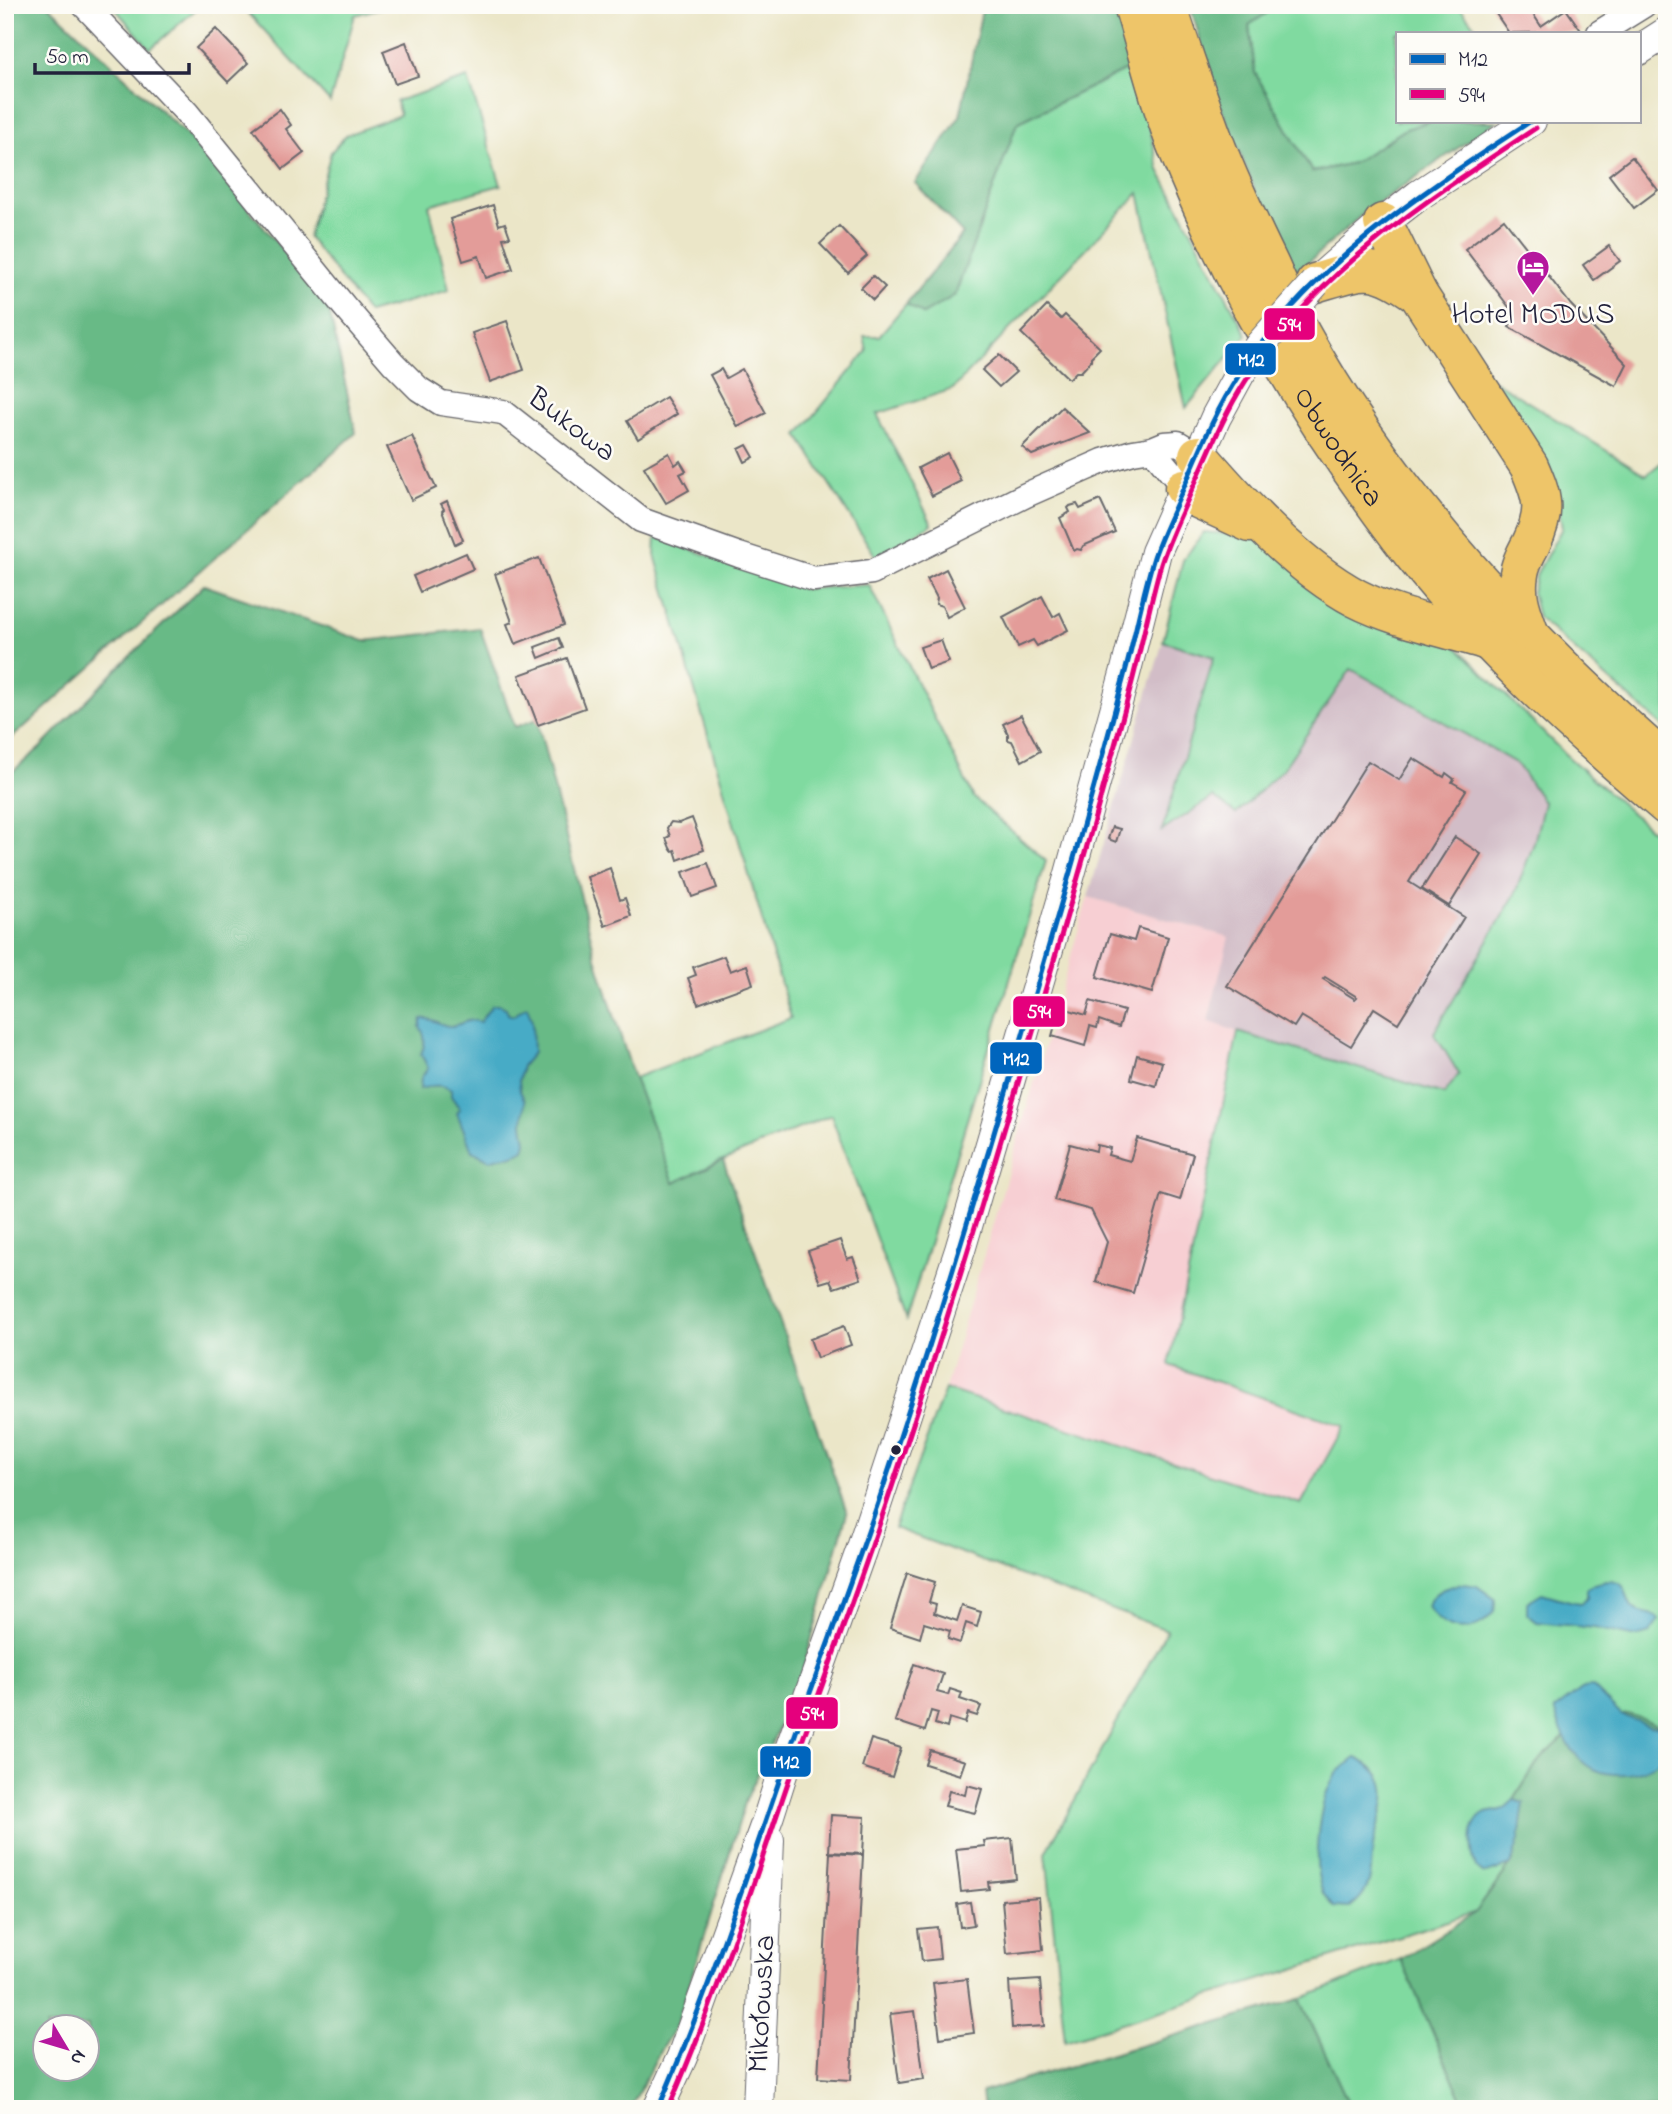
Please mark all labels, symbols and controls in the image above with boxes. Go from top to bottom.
scale bar [35,32,189,76]
legend [1396,32,1640,122]
text: 50 m [46,43,89,73]
text: M12 [1458,46,1488,76]
text: 594 [1458,82,1485,112]
hotel icon: Hotel MODUS [1514,248,1552,297]
place label: Hotel MODUS [1451,294,1615,338]
line badge: 594 [1263,307,1316,341]
text: 594 [1277,313,1301,340]
line badge: M12 [1224,342,1277,376]
text: M12 [1237,348,1265,375]
street label: Bukowa [516,377,625,474]
street label: Obwodnica [1281,379,1393,517]
line badge: 594 [1012,995,1066,1028]
text: 594 [1027,1000,1051,1027]
line badge: M12 [989,1041,1043,1075]
text: M12 [1002,1047,1030,1074]
unlabelled marker [889,1443,903,1457]
line badge: 594 [785,1696,839,1730]
text: 594 [800,1702,824,1729]
line badge: M12 [759,1745,812,1778]
text: M12 [772,1750,800,1777]
street label: Mikołowska [737,1934,789,2074]
north arrow [32,2012,102,2082]
text: N [63,2044,92,2070]

